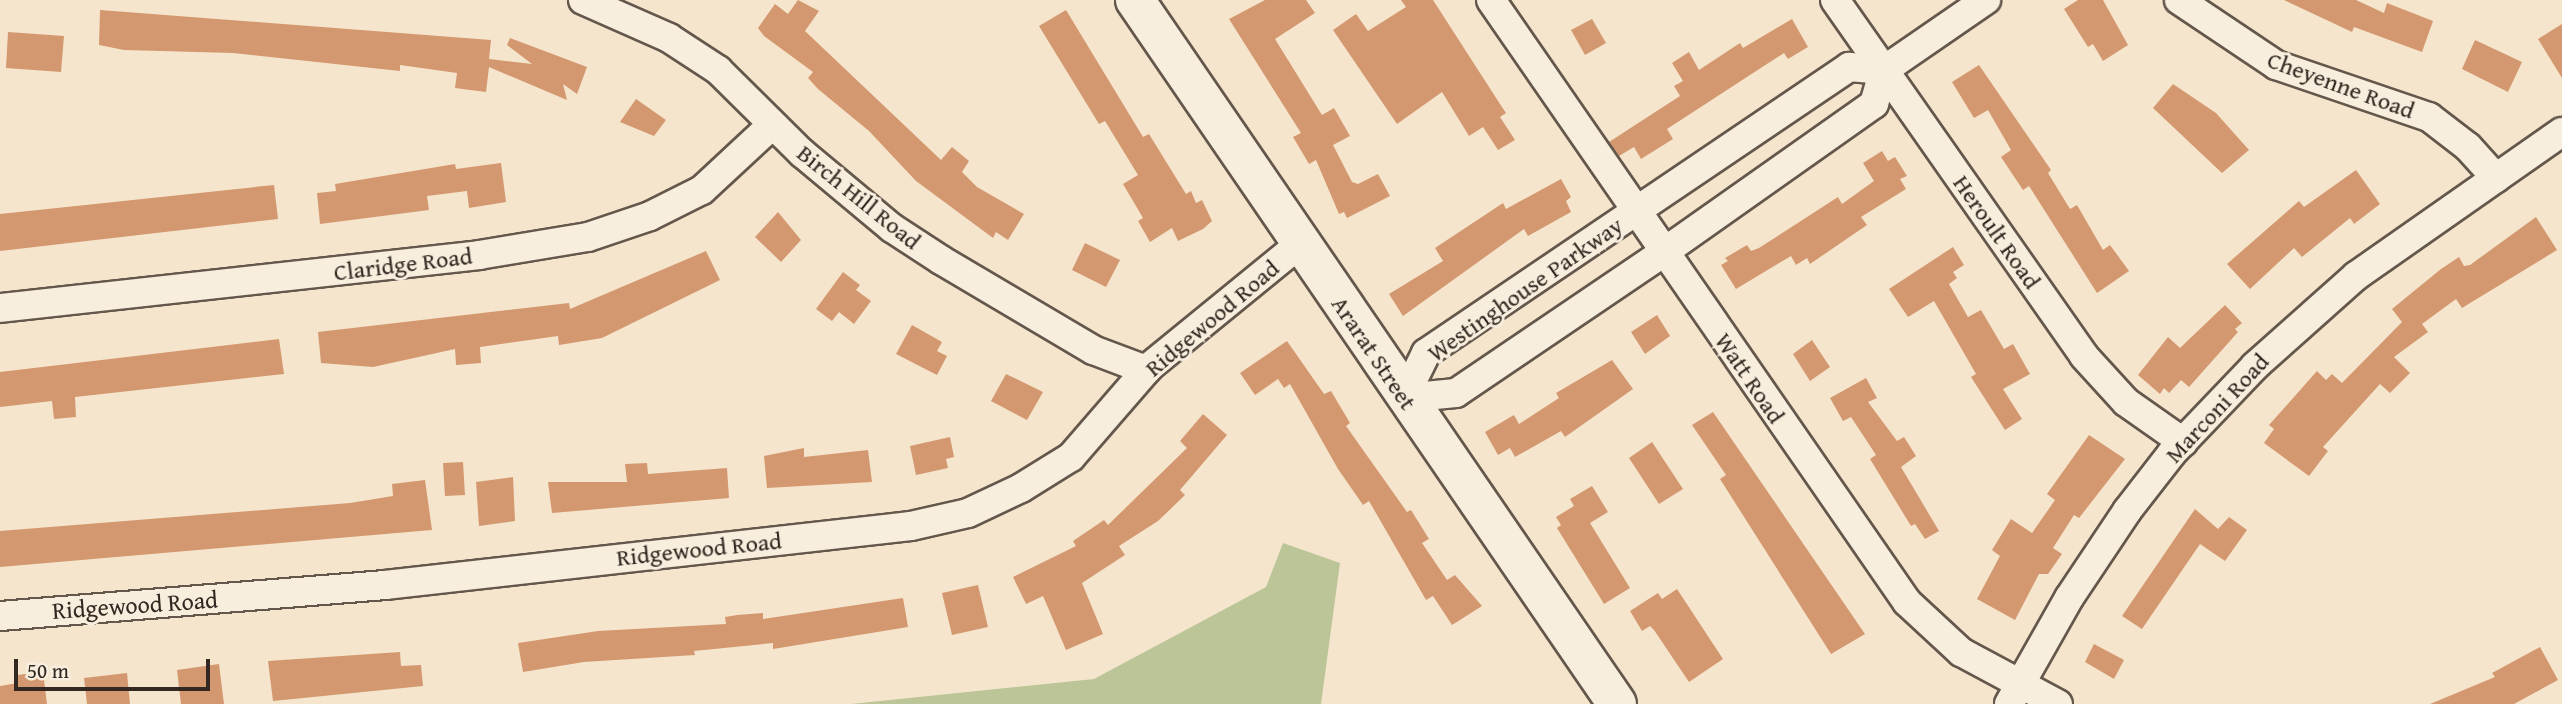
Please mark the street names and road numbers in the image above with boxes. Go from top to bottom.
street label: Cheyenne Road [2264,45,2418,125]
street label: Birch Hill Road [791,138,927,256]
street label: Heroult Road [1947,169,2047,295]
street label: Westinghouse Parkway [1422,211,1628,367]
street label: Claridge Road [332,241,474,287]
street label: Ridgewood Road [1139,254,1285,382]
street label: Ararat Street [1325,291,1423,415]
street label: Watt Road [1709,327,1791,429]
street label: Marconi Road [2159,347,2275,469]
street label: Ridgewood Road [615,526,783,572]
street label: Ridgewood Road [51,585,219,625]

